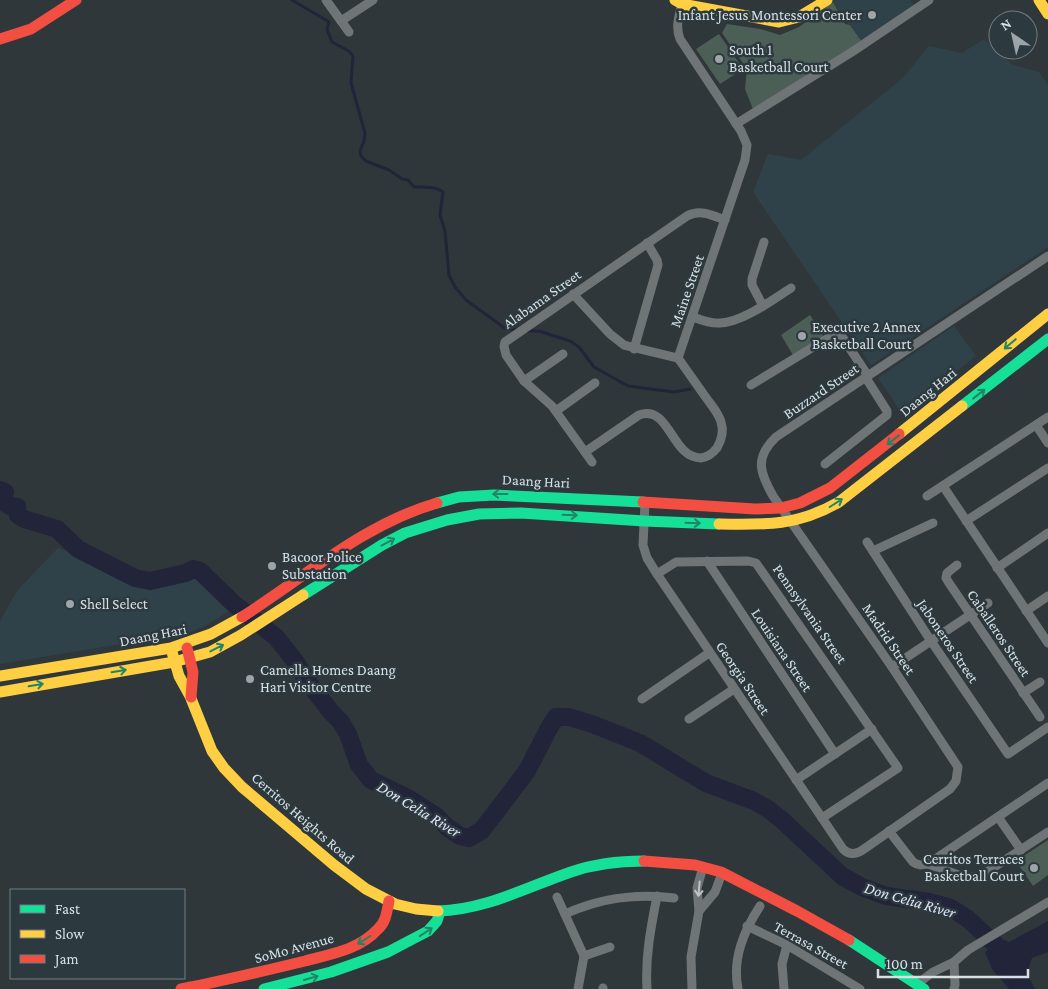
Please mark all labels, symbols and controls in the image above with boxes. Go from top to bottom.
place label: Infant Jesus Montessori Center [678,7,863,24]
marker: Infant Jesus Montessori Center [866,9,878,21]
north arrow [988,10,1038,60]
text: N [997,15,1015,34]
place label: South 1 Basketball Court [729,42,829,75]
marker: South 1 Basketball Court [713,53,725,65]
street label: Maine Street [667,252,707,330]
street label: Alabama Street [500,266,585,332]
place label: Executive 2 Annex Basketball Court [812,319,921,352]
marker: Executive 2 Annex Basketball Court [796,330,808,342]
one-way arrow [1003,338,1016,350]
street label: Buzzard Street [781,360,862,422]
street label: Daang Hari [897,364,960,420]
one-way arrow [972,388,985,399]
one-way arrow [886,434,899,445]
street label: Daang Hari [502,471,570,492]
one-way arrow [492,489,508,499]
one-way arrow [829,498,843,508]
one-way arrow [562,511,578,520]
one-way arrow [684,518,701,528]
one-way arrow [380,536,395,546]
place label: Bacoor Police Substation [282,549,362,582]
marker: Bacoor Police Substation [266,560,278,572]
street label: Pennsylvania Street [769,561,851,668]
street label: Caballeros Street [964,587,1034,680]
street label: Jaboneros Street [912,594,982,687]
place label: Shell Select [80,596,149,612]
marker: Shell Select [64,598,76,610]
street label: Madrid Street [859,600,919,678]
street label: Louisiana Street [748,606,816,695]
street label: Daang Hari [118,621,188,650]
street label: Georgia Street [712,638,774,719]
one-way arrow [209,643,224,653]
place label: Camella Homes Daang Hari Visitor Centre [260,662,396,695]
one-way arrow [111,665,127,675]
marker: Camella Homes Daang Hari Visitor Centre [244,673,256,685]
one-way arrow [27,680,43,690]
street label: Cerritos Heights Road [248,769,358,868]
water label: Don Celia River [374,777,464,841]
place label: Cerritos Terraces Basketball Court [923,851,1025,884]
marker: Cerritos Terraces Basketball Court [1028,862,1040,874]
water label: Don Celia River [862,879,958,921]
one-way arrow [694,880,703,896]
legend [10,889,185,979]
text: Fast [55,901,81,917]
street label: Terrasa Street [771,918,852,972]
text: Slow [55,926,85,942]
one-way arrow [418,927,432,937]
street label: SoMo Avenue [253,930,336,966]
one-way arrow [358,936,372,946]
scale bar [878,946,1028,978]
text: Jam [53,951,78,968]
text: 100 m [886,956,923,972]
one-way arrow [303,972,319,982]

